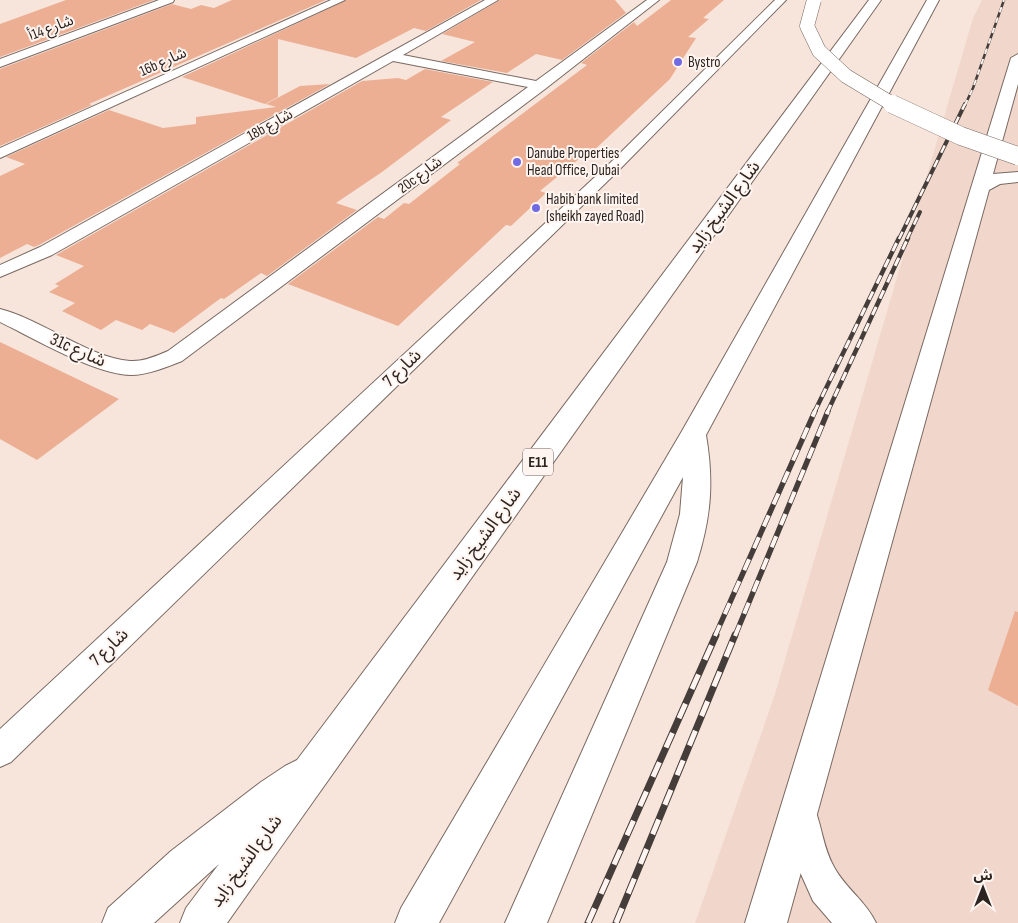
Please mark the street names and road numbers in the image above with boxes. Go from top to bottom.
street label: شارع 14أ [26,11,77,47]
street label: 16b شارع [136,43,191,83]
street label: 18b شارع [244,105,298,147]
street label: 20c شارع [394,152,447,199]
street label: شارع الشيخ زايد [684,157,767,259]
street label: 31c شارع [46,328,109,374]
street label: شارع 7 [378,345,428,393]
road number: E11 [523,448,553,476]
street label: شارع الشيخ زايد [445,484,528,586]
street label: شارع 7 [85,624,135,672]
street label: شارع الشيخ زايد [206,811,289,913]

